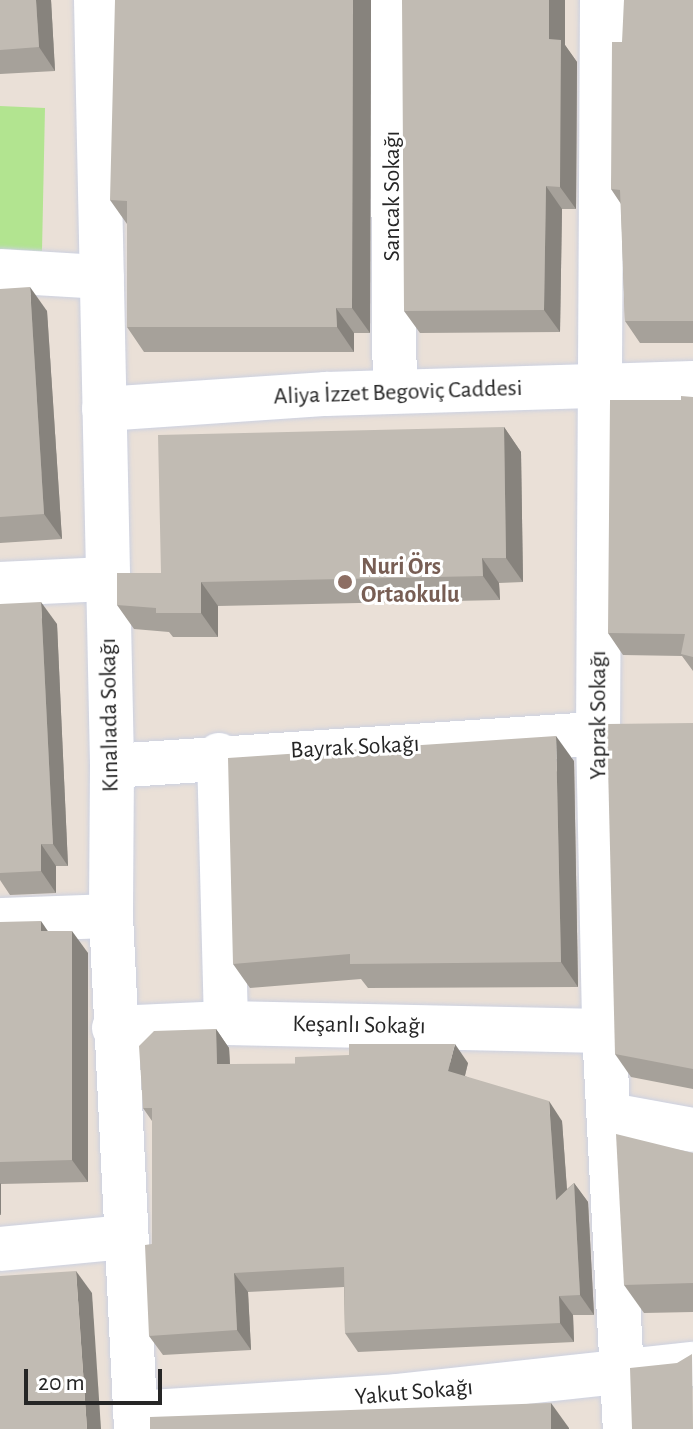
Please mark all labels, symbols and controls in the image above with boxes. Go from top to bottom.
street label: Sancak Sokağı [379,131,407,261]
street label: Aliya İzzet Begoviç Caddesi [273,374,523,412]
place label: Nuri Örs Ortaokulu [361,554,460,610]
marker: Nuri Örs Ortaokulu [336,573,354,591]
street label: Kınalıada Sokağı [94,638,126,792]
street label: Yaprak Sokağı [585,650,613,780]
street label: Bayrak Sokağı [290,730,420,766]
street label: Keşanlı Sokağı [292,1010,426,1042]
scale bar [28,1353,166,1403]
text: 20 m [38,1371,85,1395]
street label: Yakut Sokağı [354,1373,474,1413]

